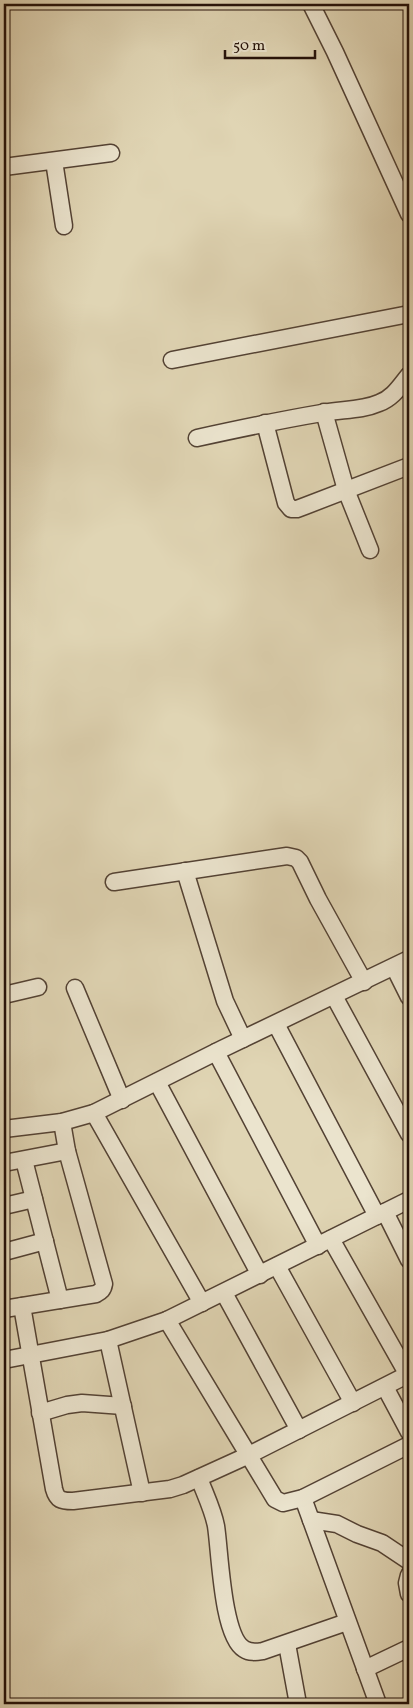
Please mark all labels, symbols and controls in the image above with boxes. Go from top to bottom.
scale bar [225,28,316,60]
text: 50 m [233,36,265,57]

